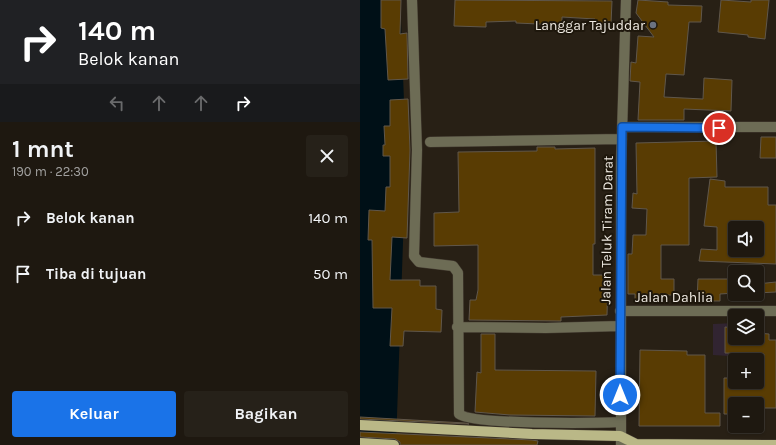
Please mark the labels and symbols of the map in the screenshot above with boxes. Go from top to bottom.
place label: Langgar Tajuddar [535,17,646,34]
marker: Langgar Tajuddar [648,20,658,30]
pin [702,111,736,145]
street label: Jalan Teluk Tiram Darat [597,155,617,305]
street label: Jalan Dahlia [635,289,713,306]
position arrow [599,374,641,416]

